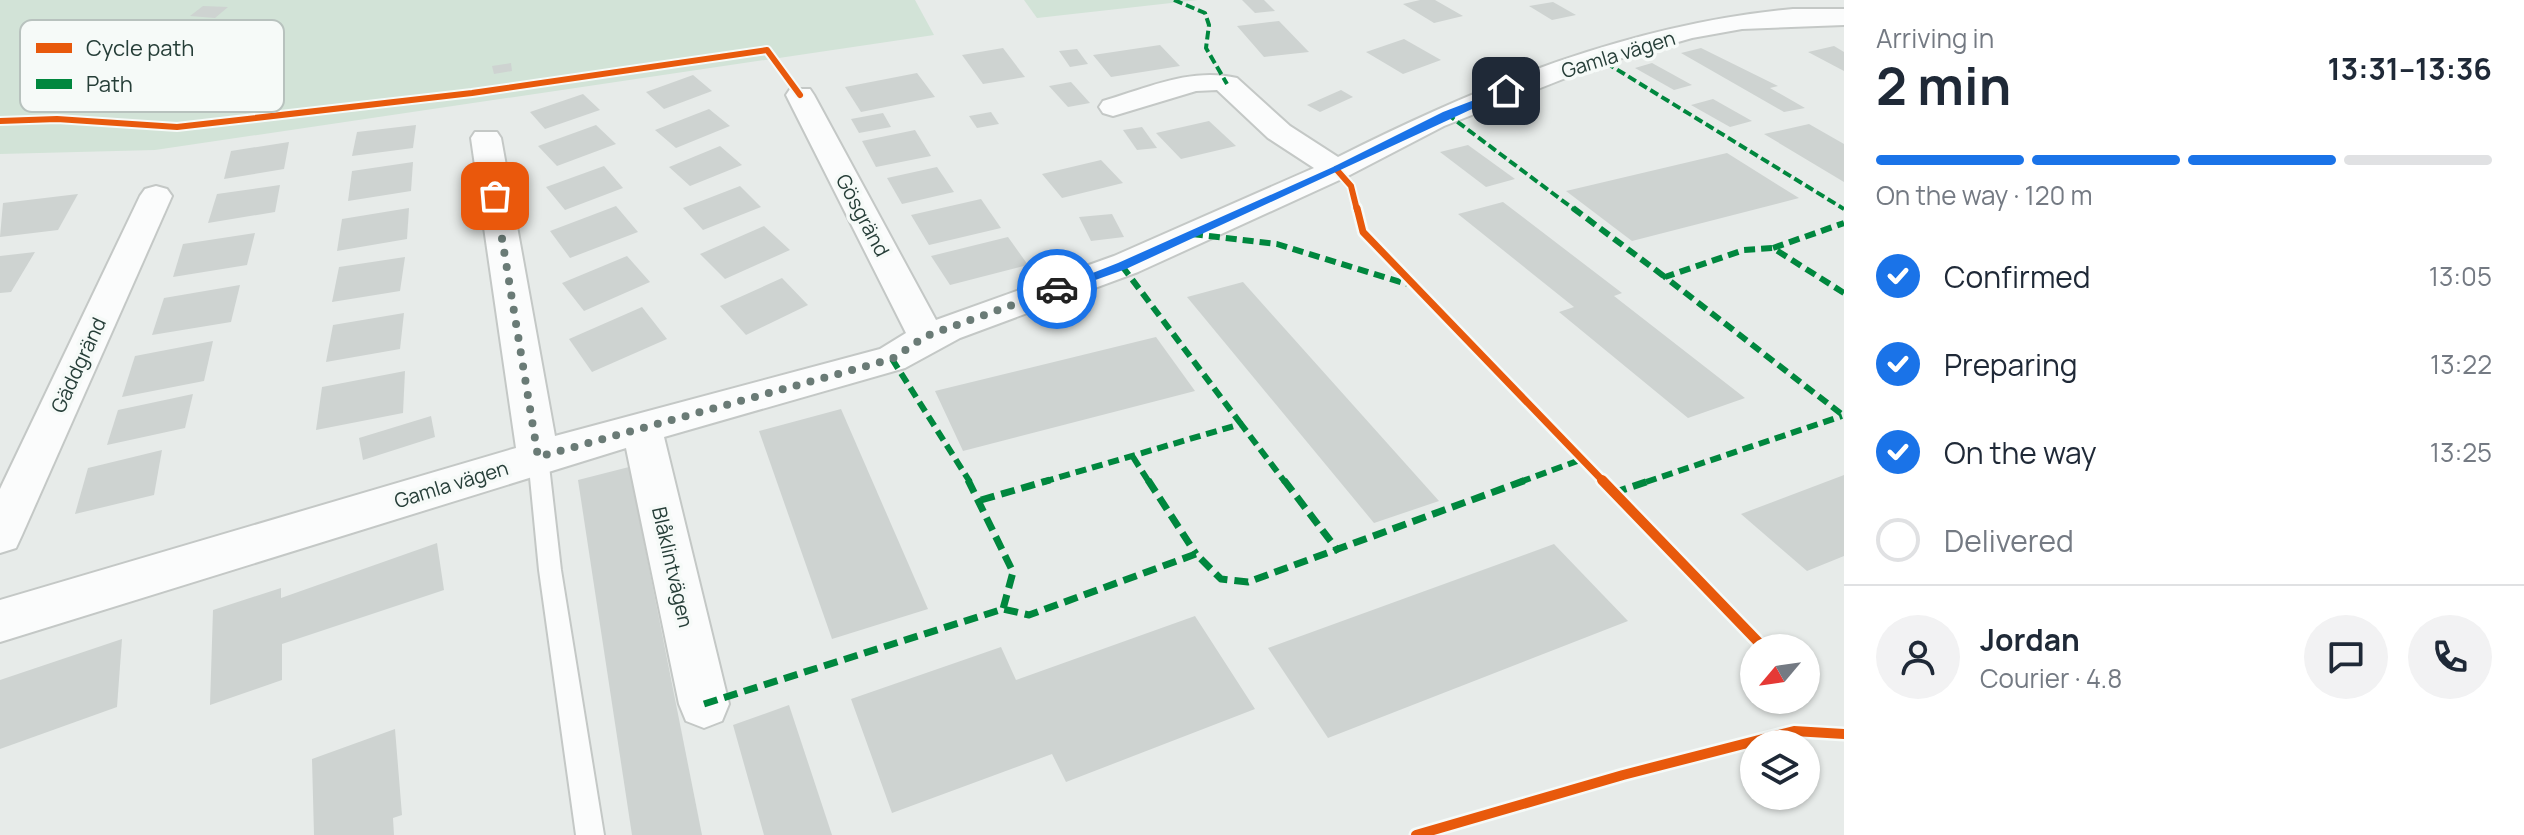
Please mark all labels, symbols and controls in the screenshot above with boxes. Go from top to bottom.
legend [20,20,284,112]
text: Arriving in [1876,20,1994,56]
street label: Gamla vägen [1558,24,1678,84]
text: Cycle path [86,33,194,63]
text: 13:31–13:36 [2328,48,2492,89]
text: 2 min [1876,50,2011,121]
pin [1472,57,1540,125]
text: Path [86,69,133,99]
icon: home [1484,69,1528,113]
pin [461,162,529,230]
street label: Gösgränd [830,169,896,261]
icon: bag [473,174,517,218]
text: On the way · 120 m [1876,177,2093,213]
courier [1017,249,1097,329]
icon: check [1876,254,1920,298]
text: Confirmed [1944,256,2091,297]
text: 13:05 [2429,258,2492,294]
icon: car [1035,267,1079,311]
street label: Gäddgränd [44,313,112,417]
icon: check [1876,342,1920,386]
text: Preparing [1944,344,2078,385]
text: 13:22 [2430,346,2492,382]
icon: check [1876,430,1920,474]
text: On the way [1944,432,2097,473]
text: 13:25 [2430,434,2492,470]
street label: Gamla vägen [391,454,511,514]
street label: Blåklintvägen [646,504,700,630]
text: Delivered [1944,520,2074,561]
button: person [1876,615,1960,699]
button: chat [2304,615,2388,699]
button: phone [2408,615,2492,699]
text: Jordan [1980,619,2080,660]
north arrow [1740,634,1820,714]
map controls [1740,634,1820,810]
text: Courier · 4.8 [1980,660,2122,696]
button: layers [1740,730,1820,810]

